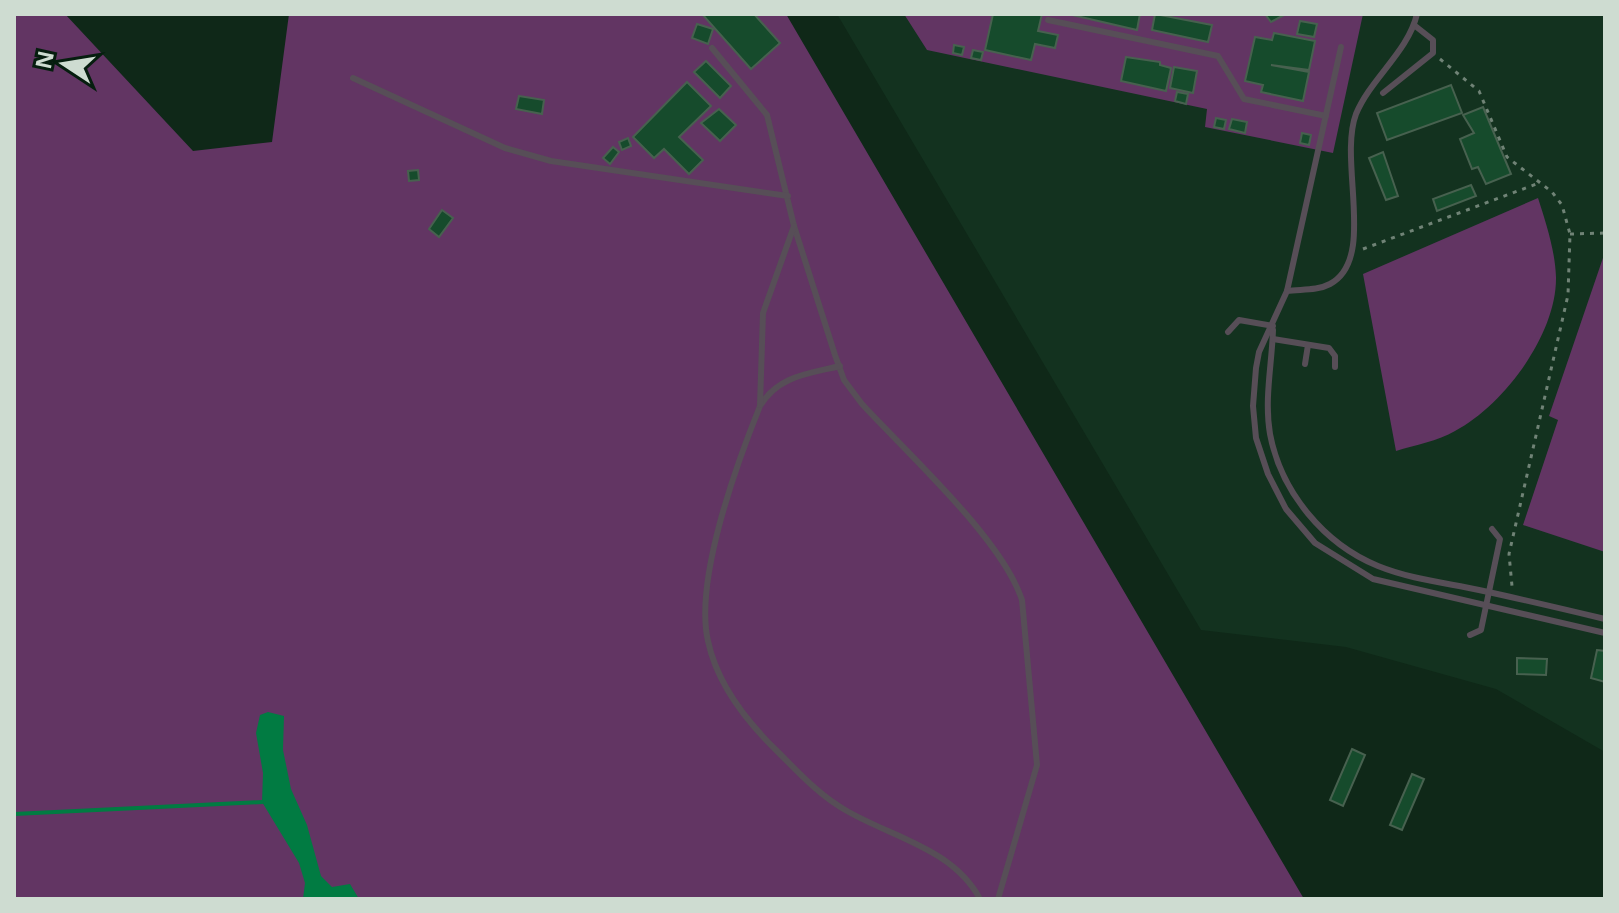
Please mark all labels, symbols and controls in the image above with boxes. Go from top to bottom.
north arrow [24,24,104,104]
text: N [27,48,60,72]

